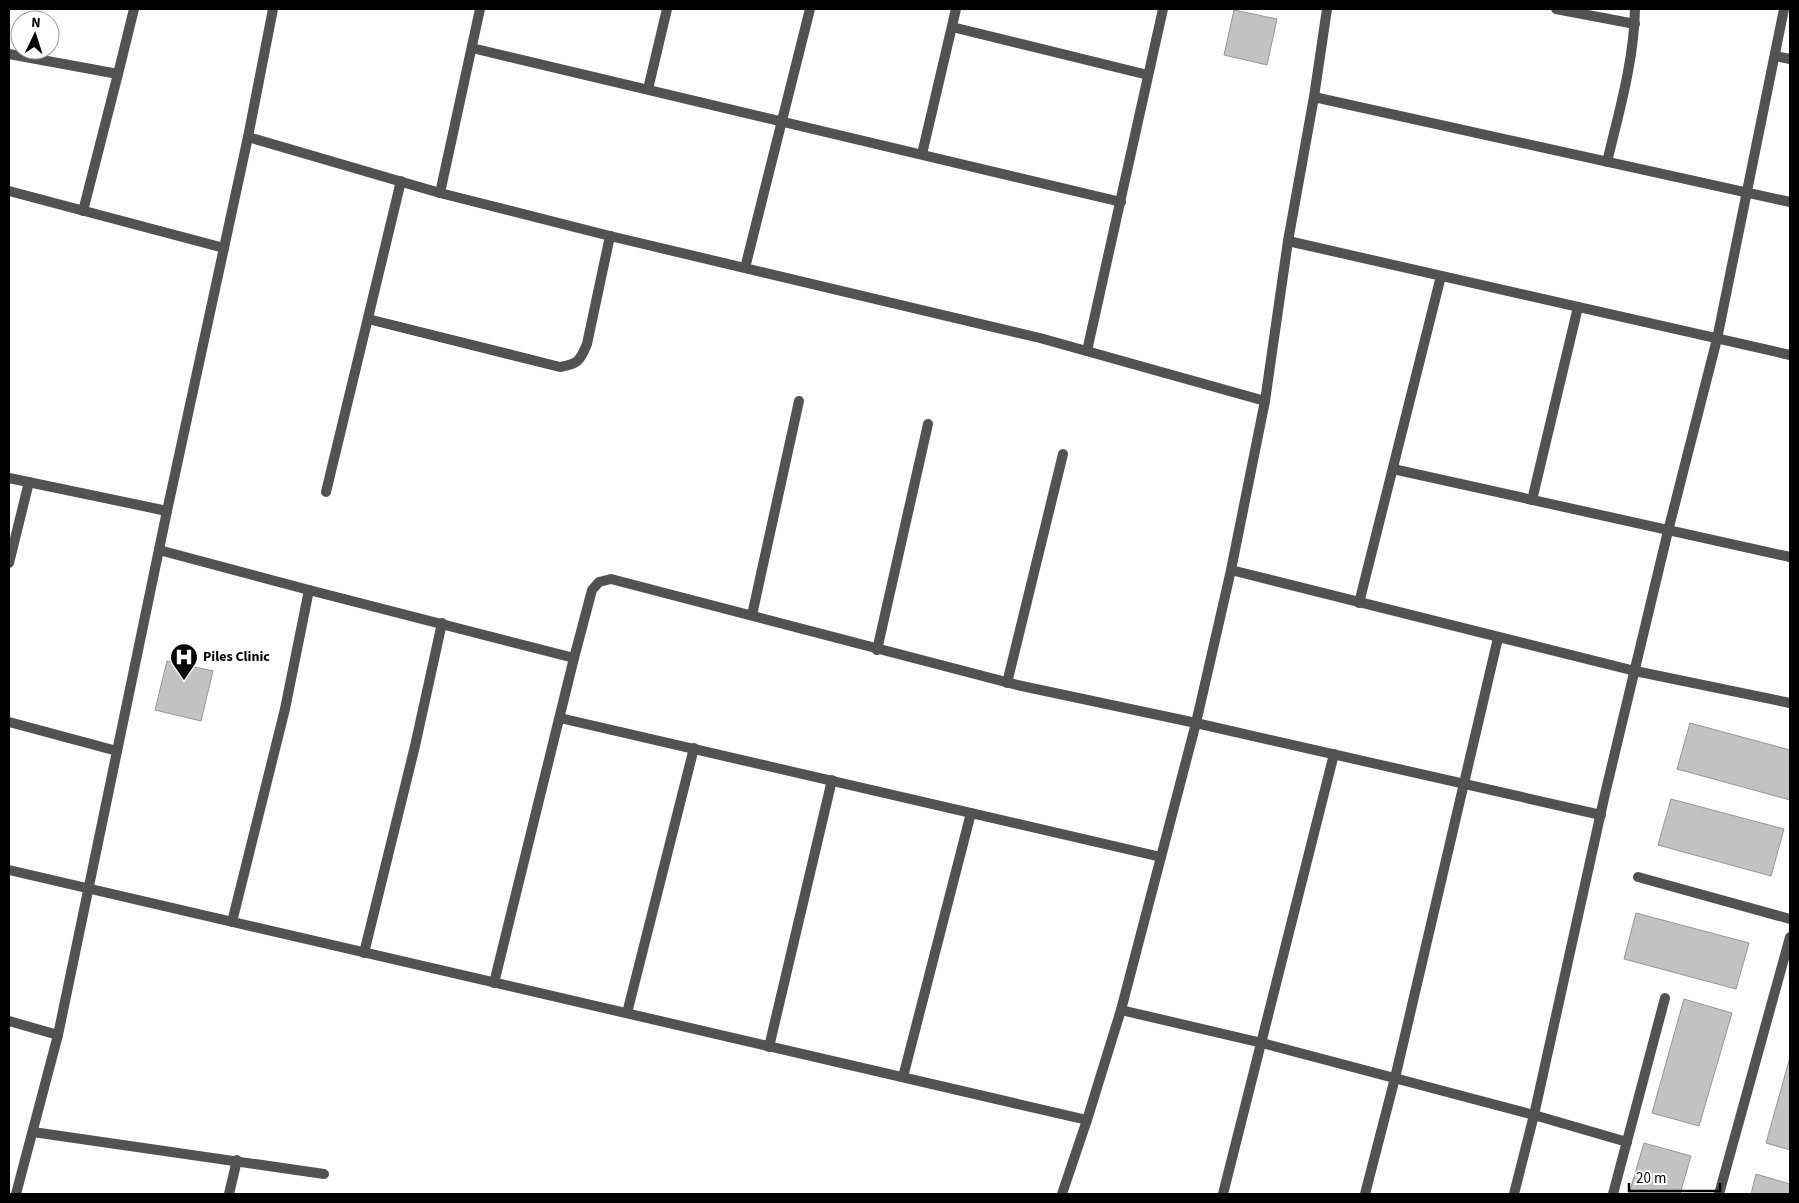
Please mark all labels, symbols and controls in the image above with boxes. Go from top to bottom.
north arrow [10,10,60,60]
text: N [30,13,41,33]
hospital icon: Piles Clinic [169,642,199,681]
place label: Piles Clinic [203,647,270,667]
scale bar [1629,1160,1720,1192]
text: 20 m [1636,1168,1666,1189]

